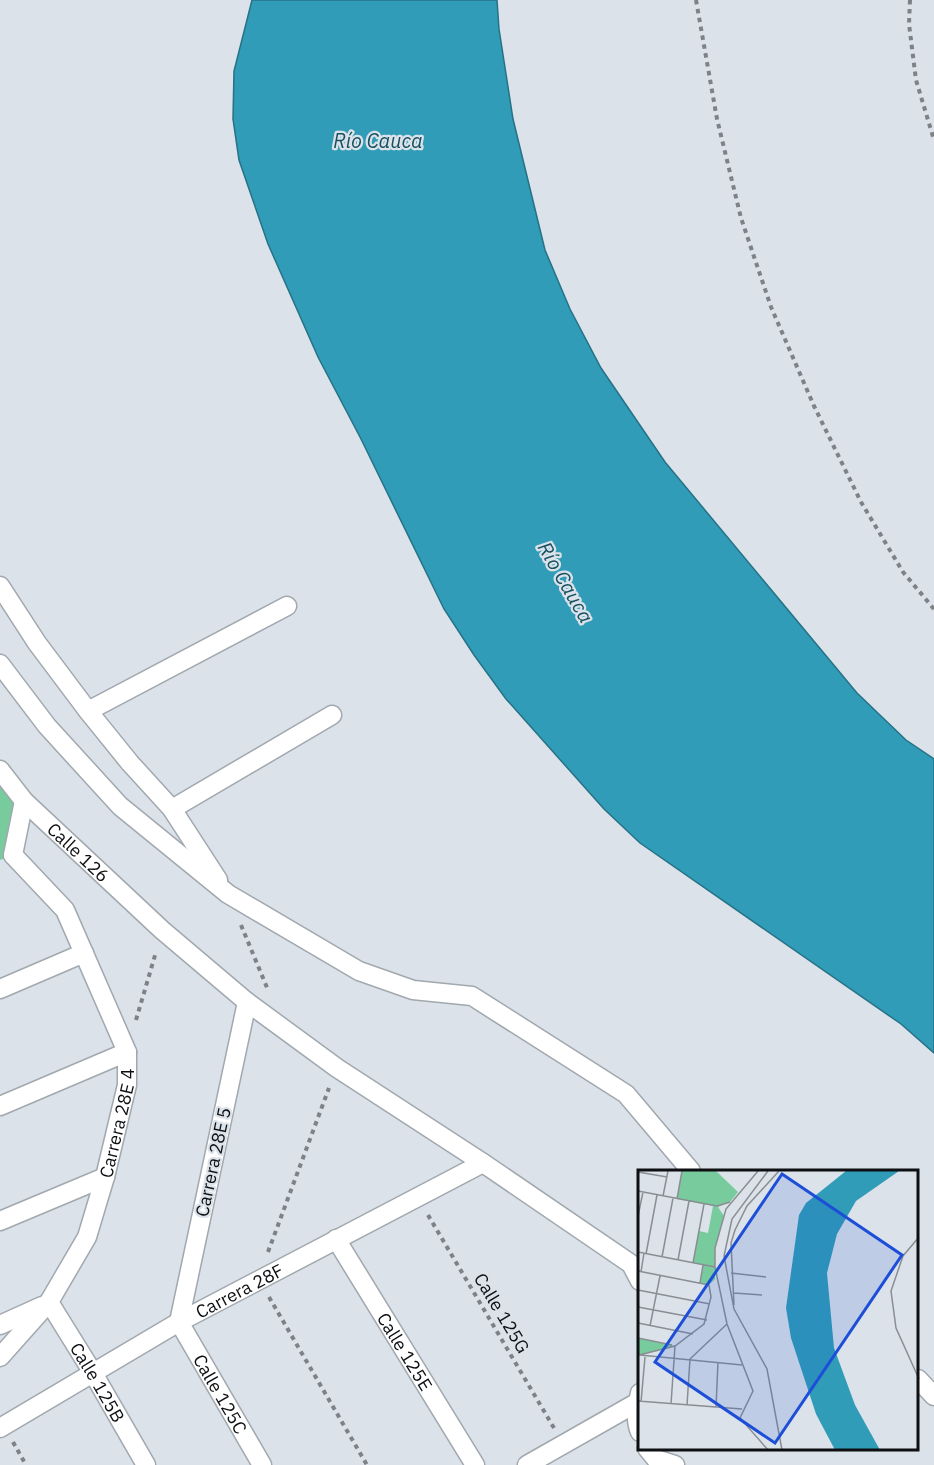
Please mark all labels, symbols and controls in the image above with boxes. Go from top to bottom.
water label: Río Cauca [333,127,423,154]
water label: Río Cauca [532,536,600,628]
street label: Calle 126 [43,817,115,887]
street label: Carrera 28E 4 [94,1068,139,1180]
street label: Carrera 28E 5 [190,1105,236,1219]
inset map [638,1170,919,1450]
street label: Carrera 28F [191,1258,287,1323]
street label: Calle 125G [469,1269,535,1357]
street label: Calle 125E [372,1308,438,1395]
street label: Calle 125B [65,1338,130,1426]
street label: Calle 125C [188,1350,253,1438]

